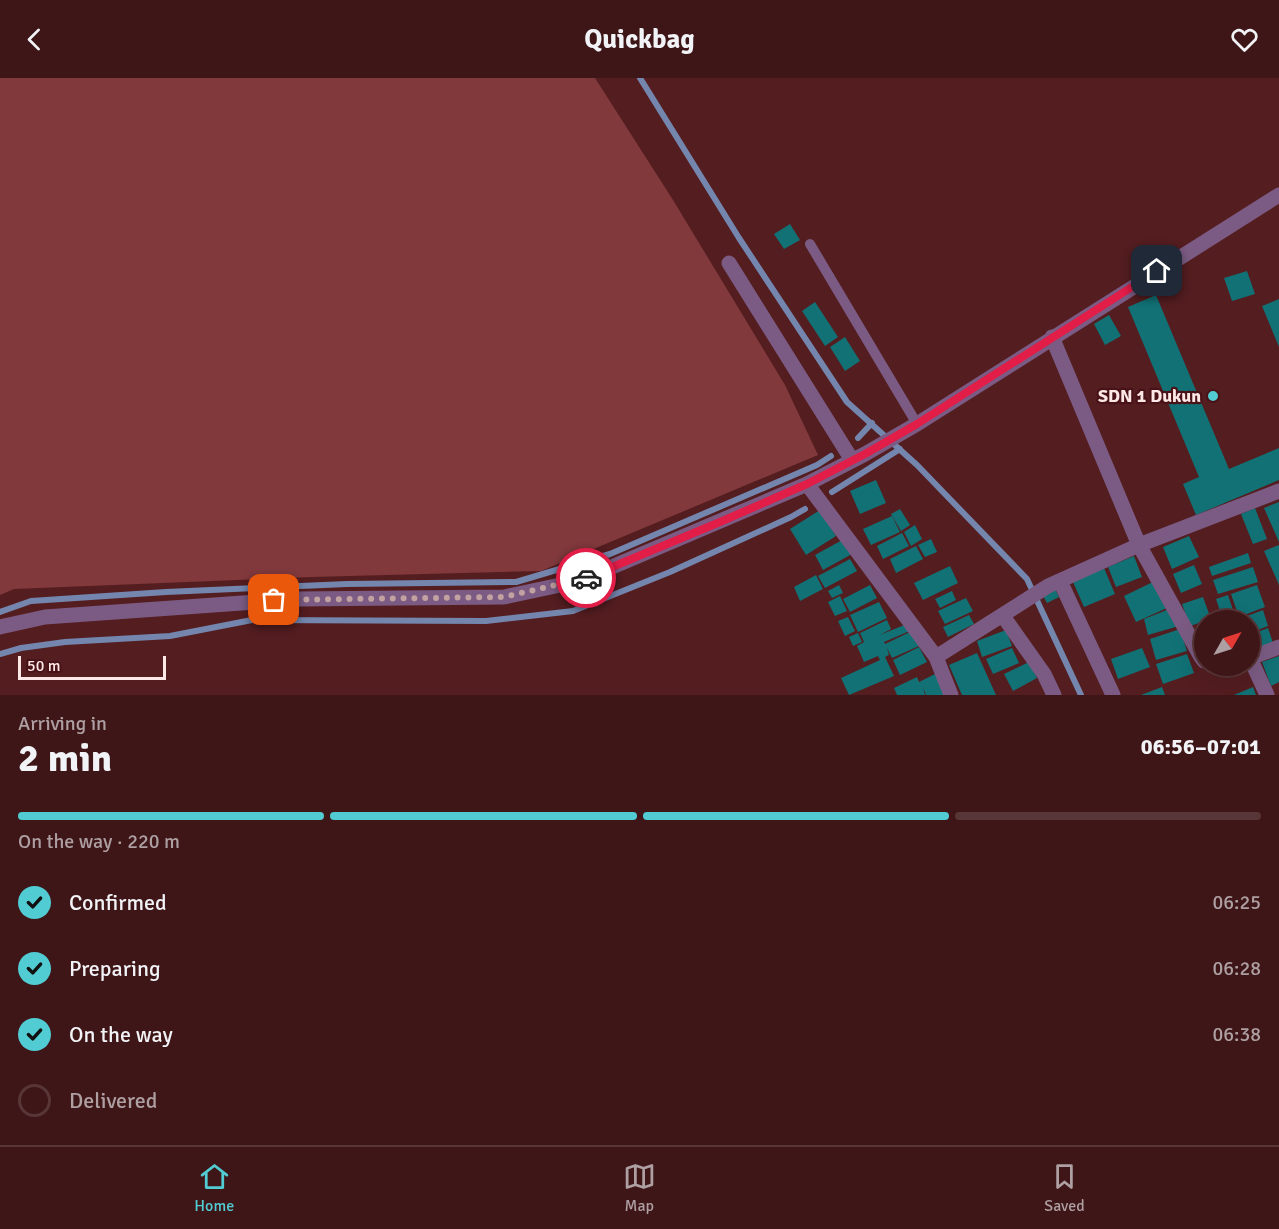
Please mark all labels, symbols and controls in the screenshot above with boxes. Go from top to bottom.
icon: back [18,23,51,56]
text: Quickbag [584,23,695,56]
icon: heart [1228,23,1261,56]
pin [1131,245,1182,296]
icon: home [1140,254,1173,287]
place label: SDN 1 Dukun [1098,385,1201,407]
marker: SDN 1 Dukun [1206,389,1220,403]
courier [556,548,616,608]
icon: car [570,562,603,595]
pin [248,574,299,625]
icon: bag [257,583,290,616]
north arrow [1194,610,1260,676]
map controls [1194,610,1260,676]
scale bar [18,653,166,680]
text: 50 m [27,656,61,676]
text: Arriving in [18,711,107,736]
text: 06:56–07:01 [1141,733,1261,760]
text: 2 min [18,734,112,782]
text: On the way · 220 m [18,829,180,854]
icon: check [18,886,51,919]
text: Confirmed [69,889,167,916]
text: 06:25 [1212,890,1261,915]
icon: check [18,952,51,985]
text: Preparing [69,955,161,982]
text: 06:28 [1212,956,1261,981]
icon: check [18,1018,51,1051]
text: On the way [69,1021,173,1048]
text: 06:38 [1212,1022,1261,1047]
text: Delivered [69,1087,157,1114]
tab: Home [194,1160,234,1216]
tab: Map [623,1160,656,1216]
tab: Saved [1044,1160,1085,1216]

